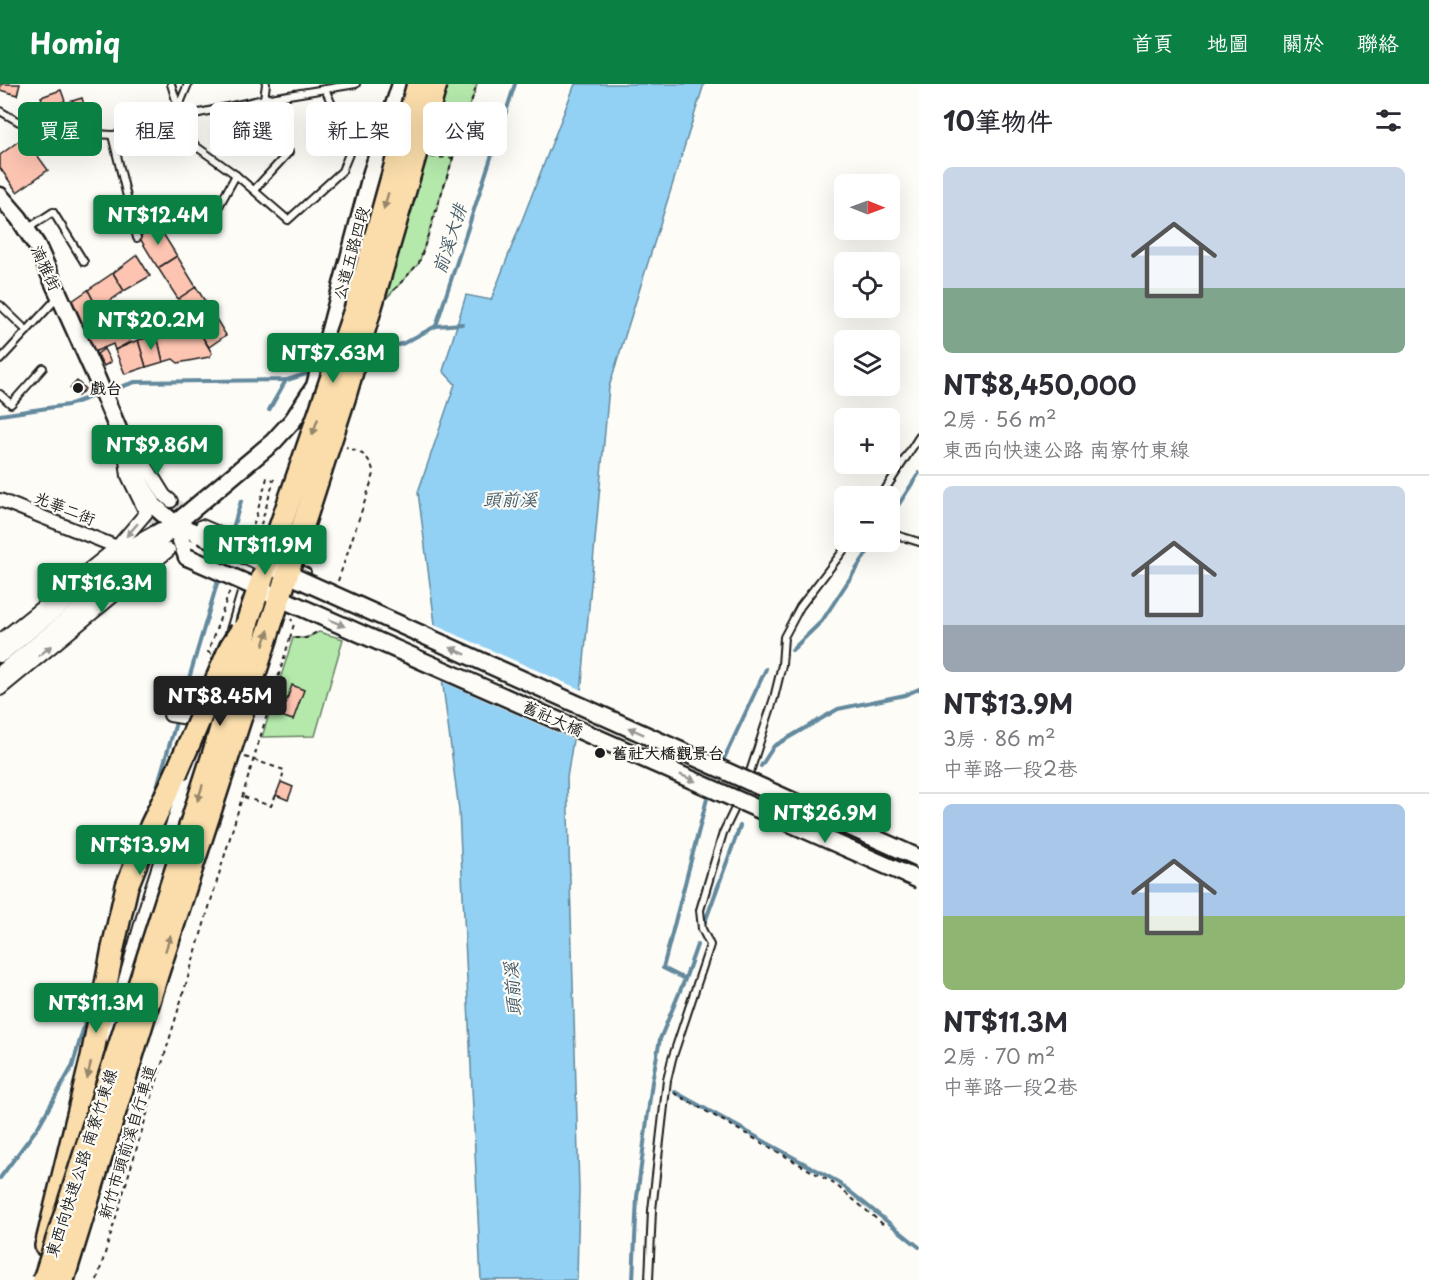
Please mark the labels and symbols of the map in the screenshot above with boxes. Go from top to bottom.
north arrow [834,174,900,240]
one-way arrow [380,192,390,210]
pin: NT$12.4M [96,195,220,246]
water label: 前溪大排 [425,198,473,277]
street label: 公道五路四段 [326,203,374,302]
street label: 湳雅街 [26,241,68,294]
pin: NT$20.2M [89,300,213,351]
pin: NT$7.63M [271,333,395,384]
place label: 戲台 [90,375,122,399]
marker: 戲台 [71,381,85,395]
one-way arrow [309,418,319,436]
pin: NT$9.86M [95,425,219,476]
street label: 光華二街 [31,484,100,530]
water label: 頭前溪 [483,485,538,512]
one-way arrow [126,522,139,537]
pin: NT$11.9M [203,525,327,576]
pin: NT$16.3M [40,563,164,614]
one-way arrow [328,618,345,627]
one-way arrow [262,629,272,647]
one-way arrow [37,645,53,658]
one-way arrow [449,645,467,655]
pin: NT$8.45M [158,676,282,727]
street label: 舊社大橋 [519,693,588,741]
one-way arrow [627,726,644,735]
place label: 舊社大橋觀景台 [612,740,724,764]
marker: 舊社大橋觀景台 [593,746,607,760]
one-way arrow [679,773,697,783]
one-way arrow [195,784,205,802]
pin: NT$26.9M [763,793,887,844]
pin: NT$13.9M [78,825,202,876]
one-way arrow [163,934,173,952]
water label: 頭前溪 [496,960,527,1017]
pin: NT$11.3M [34,983,158,1034]
one-way arrow [83,1061,93,1079]
street label: 新竹市頭前溪自行車道 [91,1062,161,1222]
street label: 東西向快速公路 南寮竹東線 [38,1065,122,1260]

